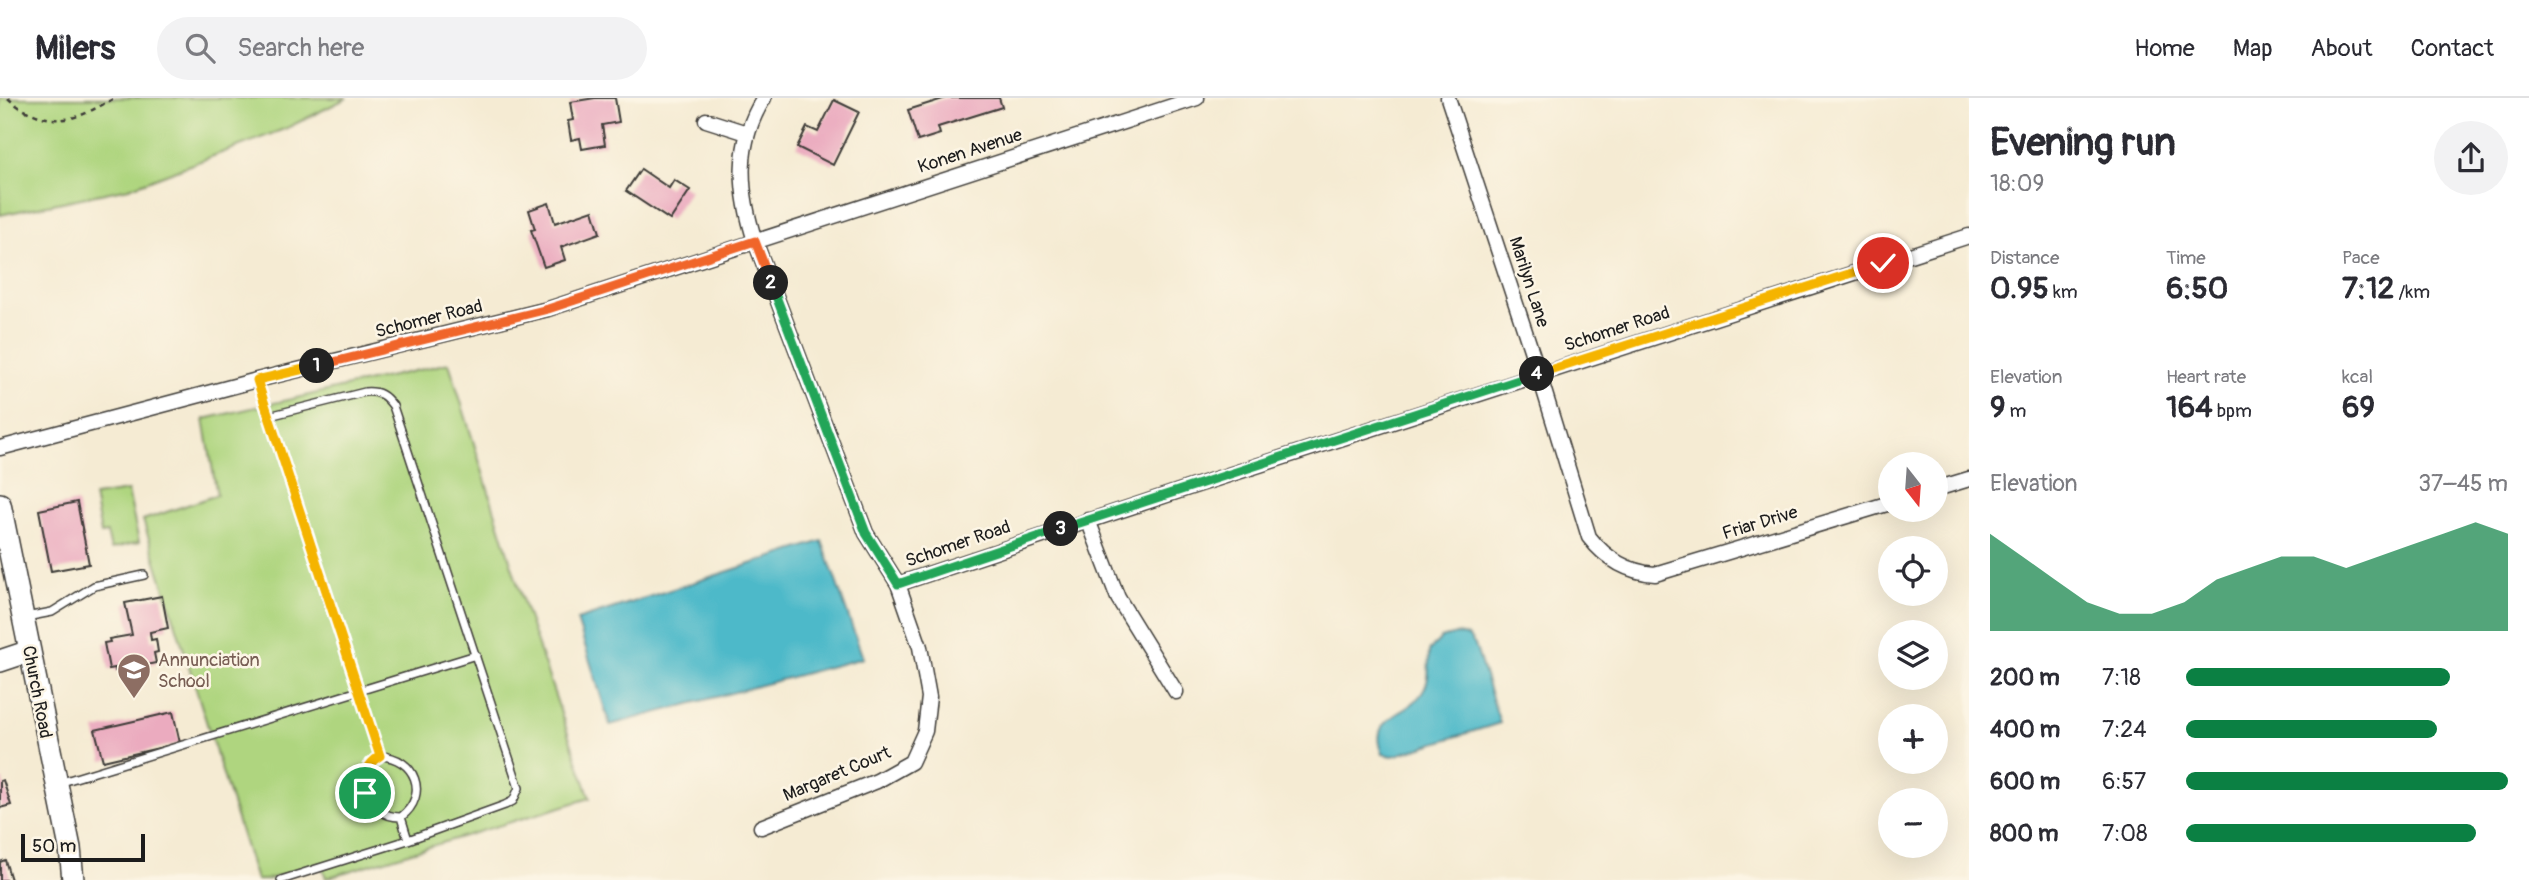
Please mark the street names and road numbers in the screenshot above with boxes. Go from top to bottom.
street label: Konen Avenue [915,123,1025,179]
street label: Marilyn Lane [1504,234,1555,330]
street label: Schomer Road [373,295,485,343]
street label: Schomer Road [1561,301,1673,357]
street label: Friar Drive [1720,501,1801,545]
street label: Schomer Road [902,515,1014,573]
street label: Church Road [17,644,57,740]
street label: Margaret Court [780,741,895,807]

